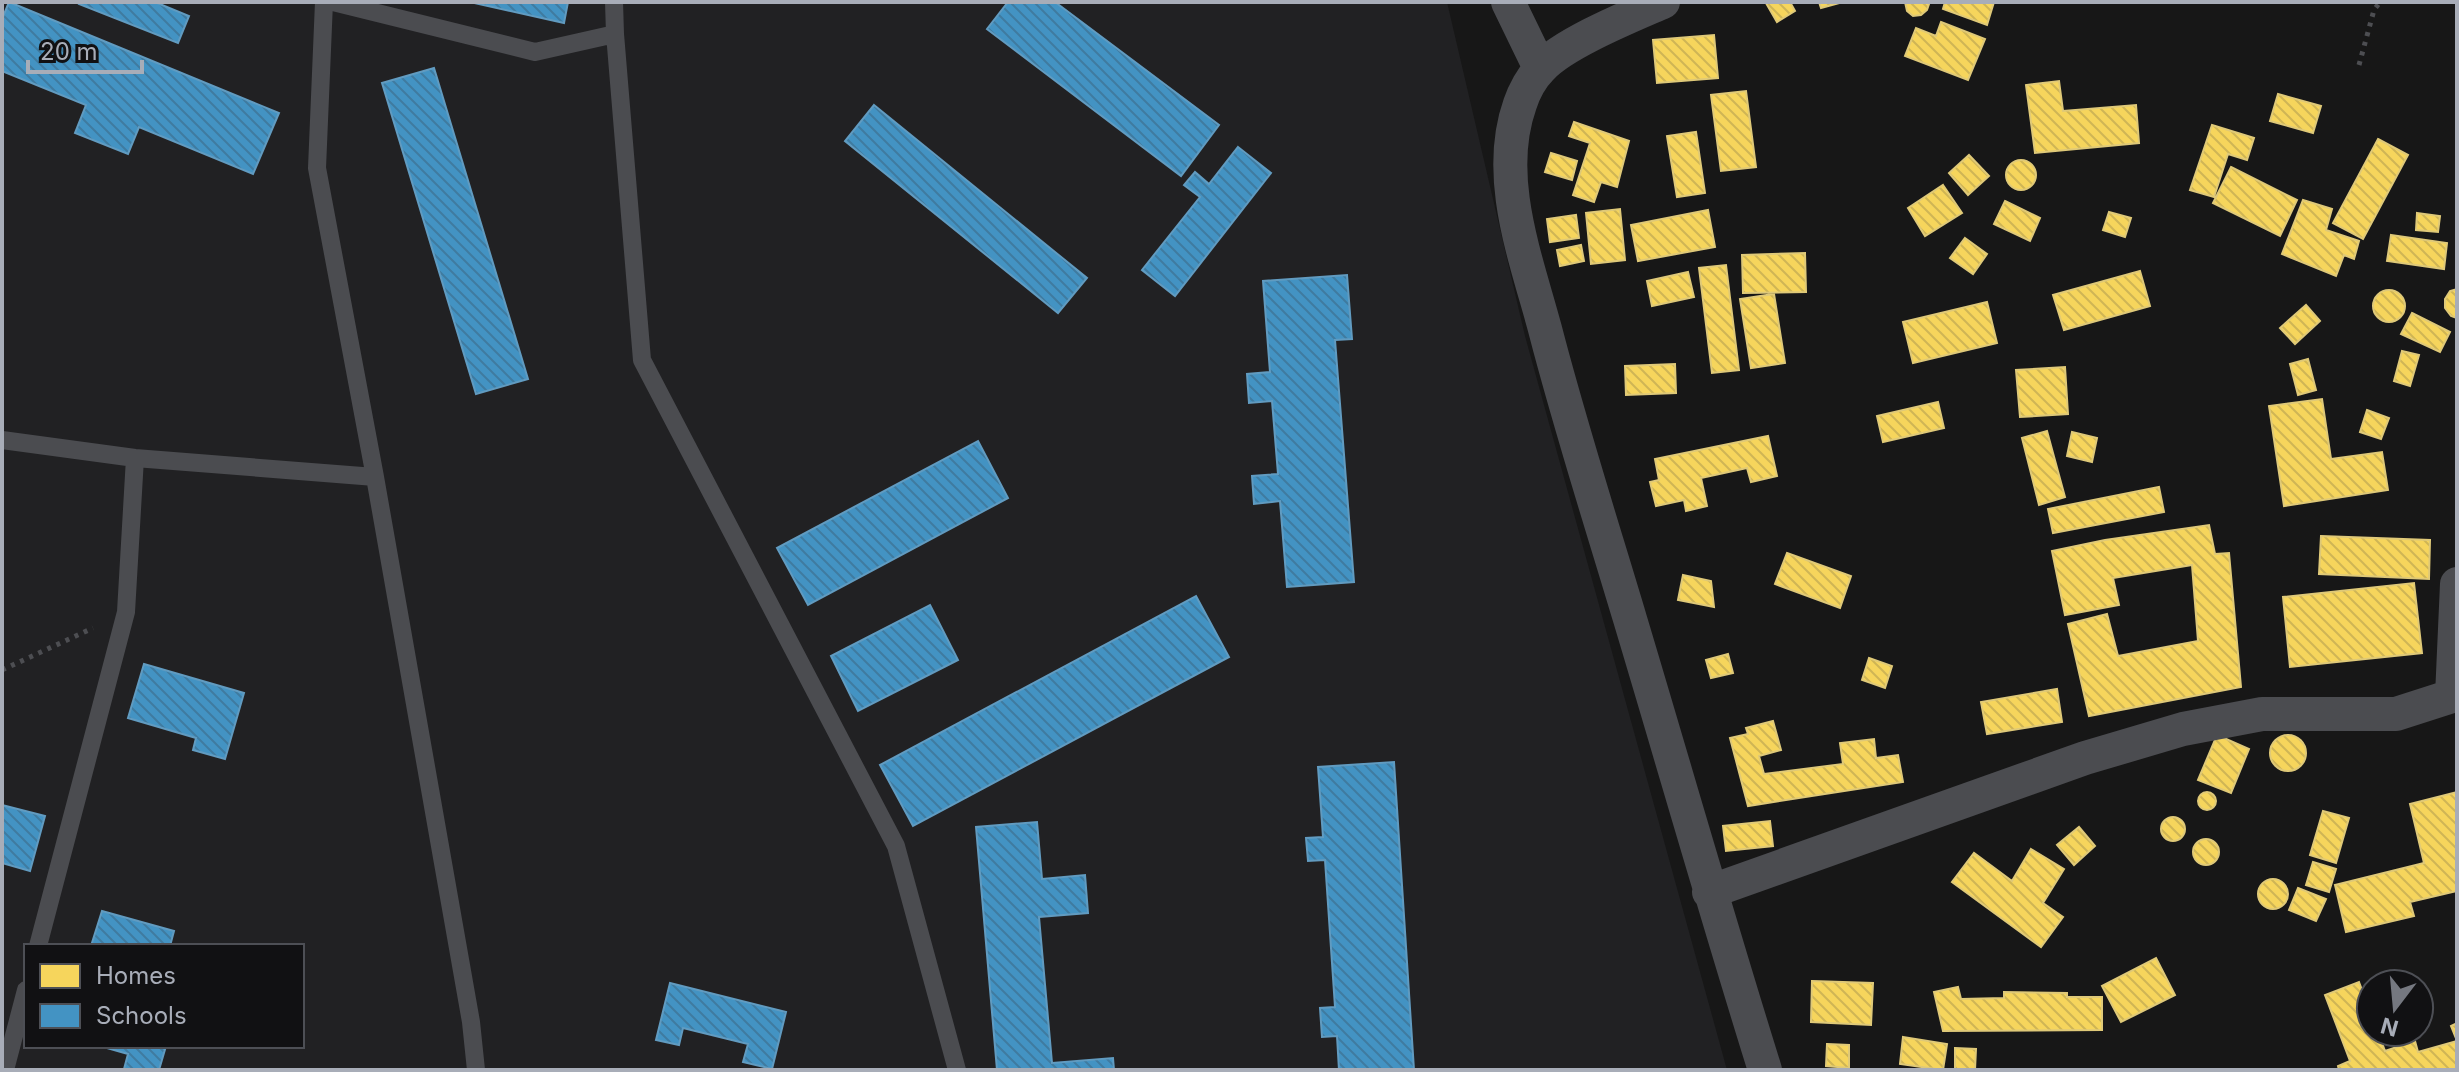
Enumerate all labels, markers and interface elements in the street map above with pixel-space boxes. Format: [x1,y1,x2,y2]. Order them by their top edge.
scale bar [28,24,142,74]
text: 20 m [40,37,98,66]
legend [24,944,304,1048]
text: Homes [96,961,176,990]
north arrow [2355,968,2435,1048]
text: Schools [96,1001,187,1030]
text: N [2378,1012,2401,1042]

